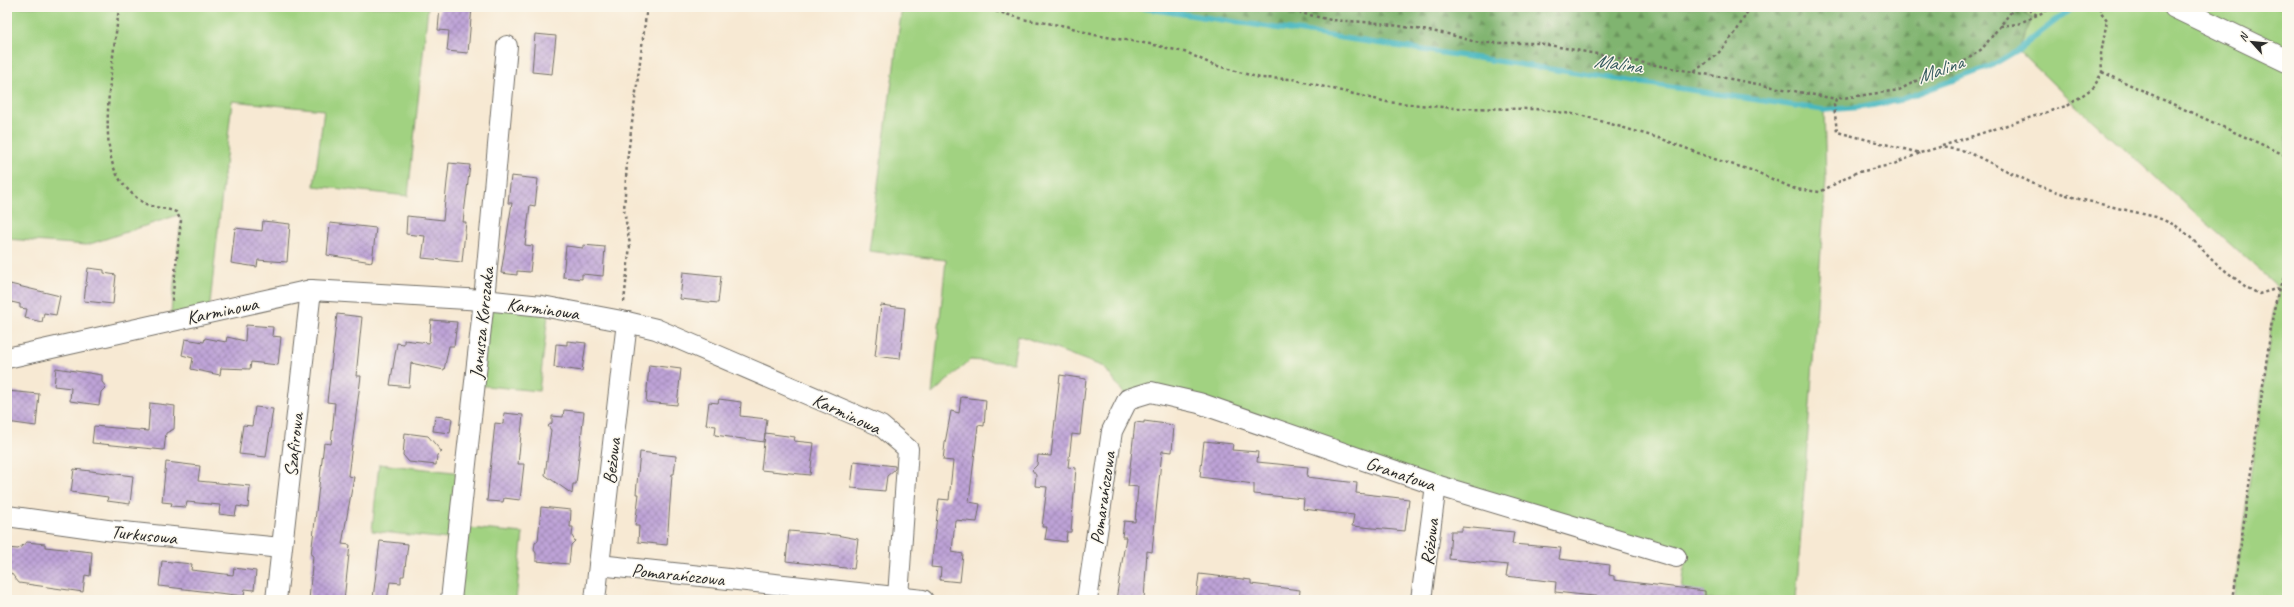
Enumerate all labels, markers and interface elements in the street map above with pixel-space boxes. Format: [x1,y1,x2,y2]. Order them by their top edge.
north arrow [2232,22,2272,62]
text: N [2235,29,2252,44]
water label: Malina [1593,48,1646,80]
water label: Malina [1914,49,1969,89]
street label: Janusza Korczaka [464,264,500,381]
street label: Karminowa [184,291,262,330]
street label: Karminowa [505,292,582,326]
street label: Karminowa [809,388,886,441]
street label: Szafirowa [279,410,309,478]
street label: Beżowa [597,435,627,485]
street label: Pomarańczowa [1085,449,1122,546]
street label: Granatowa [1363,451,1440,497]
street label: Różowa [1415,516,1445,567]
street label: Turkusowa [110,520,180,551]
street label: Pomarańczowa [630,558,727,592]

